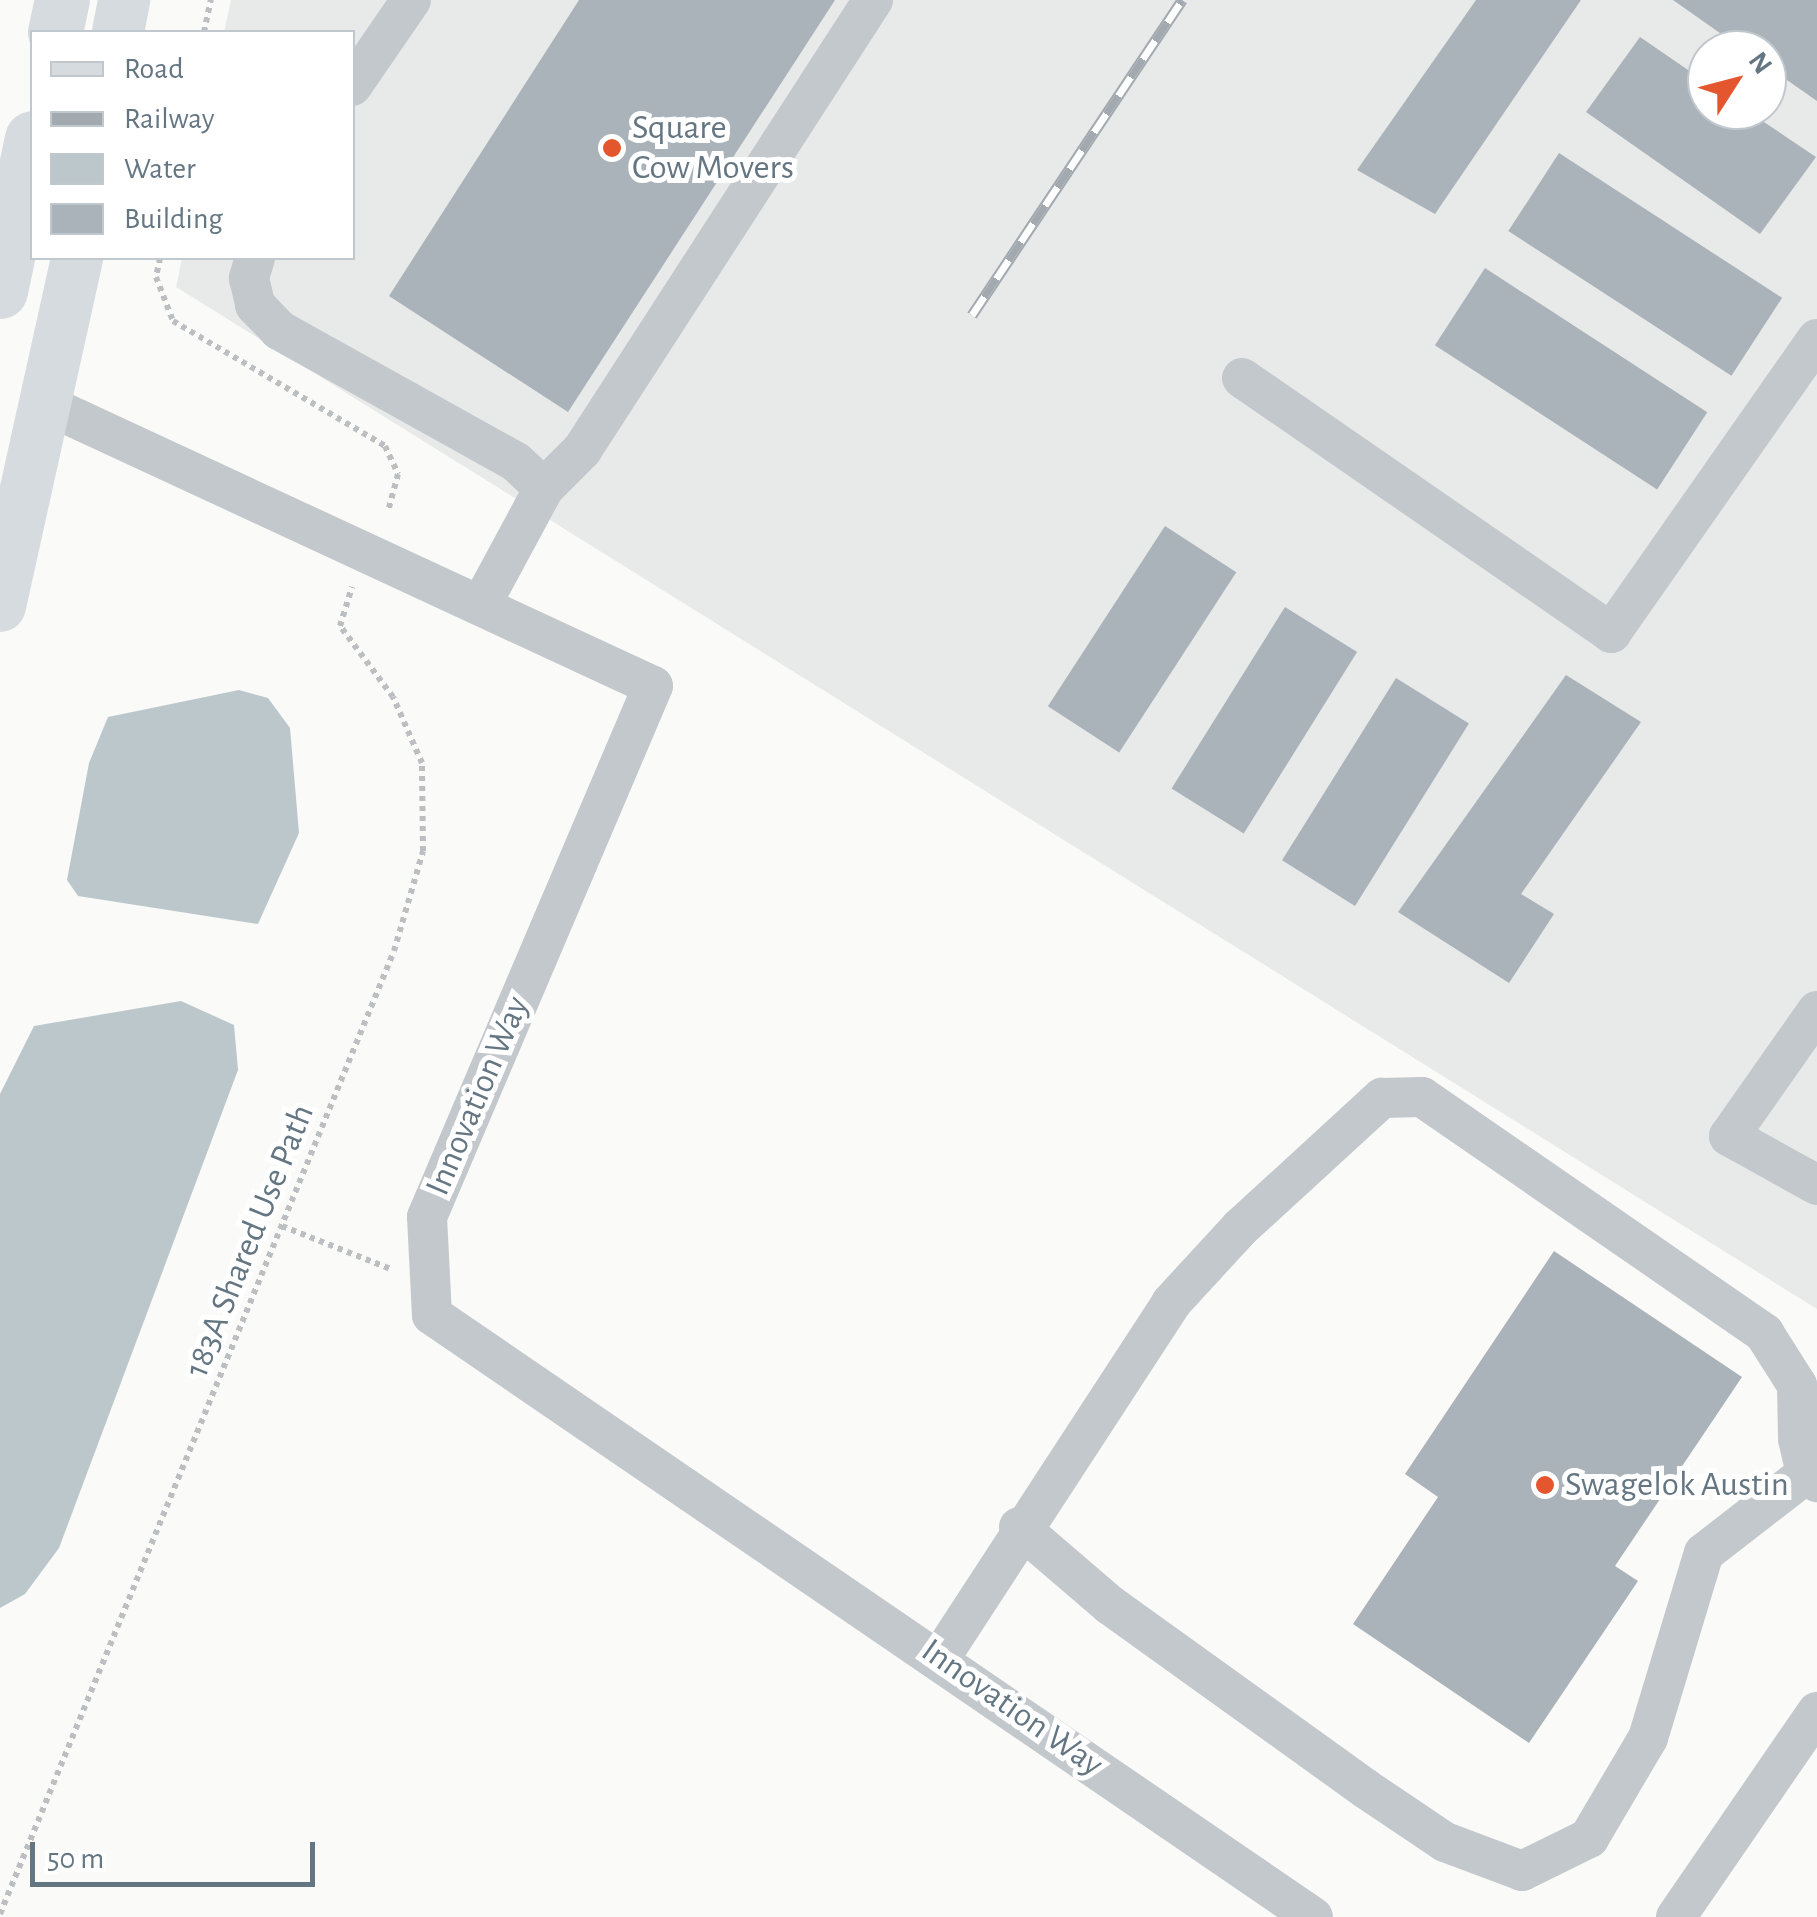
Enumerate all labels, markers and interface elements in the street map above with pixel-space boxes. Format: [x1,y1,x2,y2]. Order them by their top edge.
legend [30,30,355,260]
north arrow [1687,30,1787,130]
text: N [1743,47,1777,80]
text: Road [124,54,184,84]
text: Railway [124,104,215,134]
place label: Square Cow Movers [632,107,794,189]
marker: Square Cow Movers [601,137,623,159]
text: Water [124,154,196,184]
text: Building [124,204,223,234]
street label: Innovation Way [417,990,539,1202]
street label: 183A Shared Use Path [176,1099,324,1383]
place label: Swagelok Austin [1565,1464,1789,1506]
marker: Swagelok Austin [1534,1474,1556,1496]
street label: Innovation Way [913,1630,1111,1786]
scale bar [35,1822,320,1884]
text: 50 m [47,1844,104,1874]

